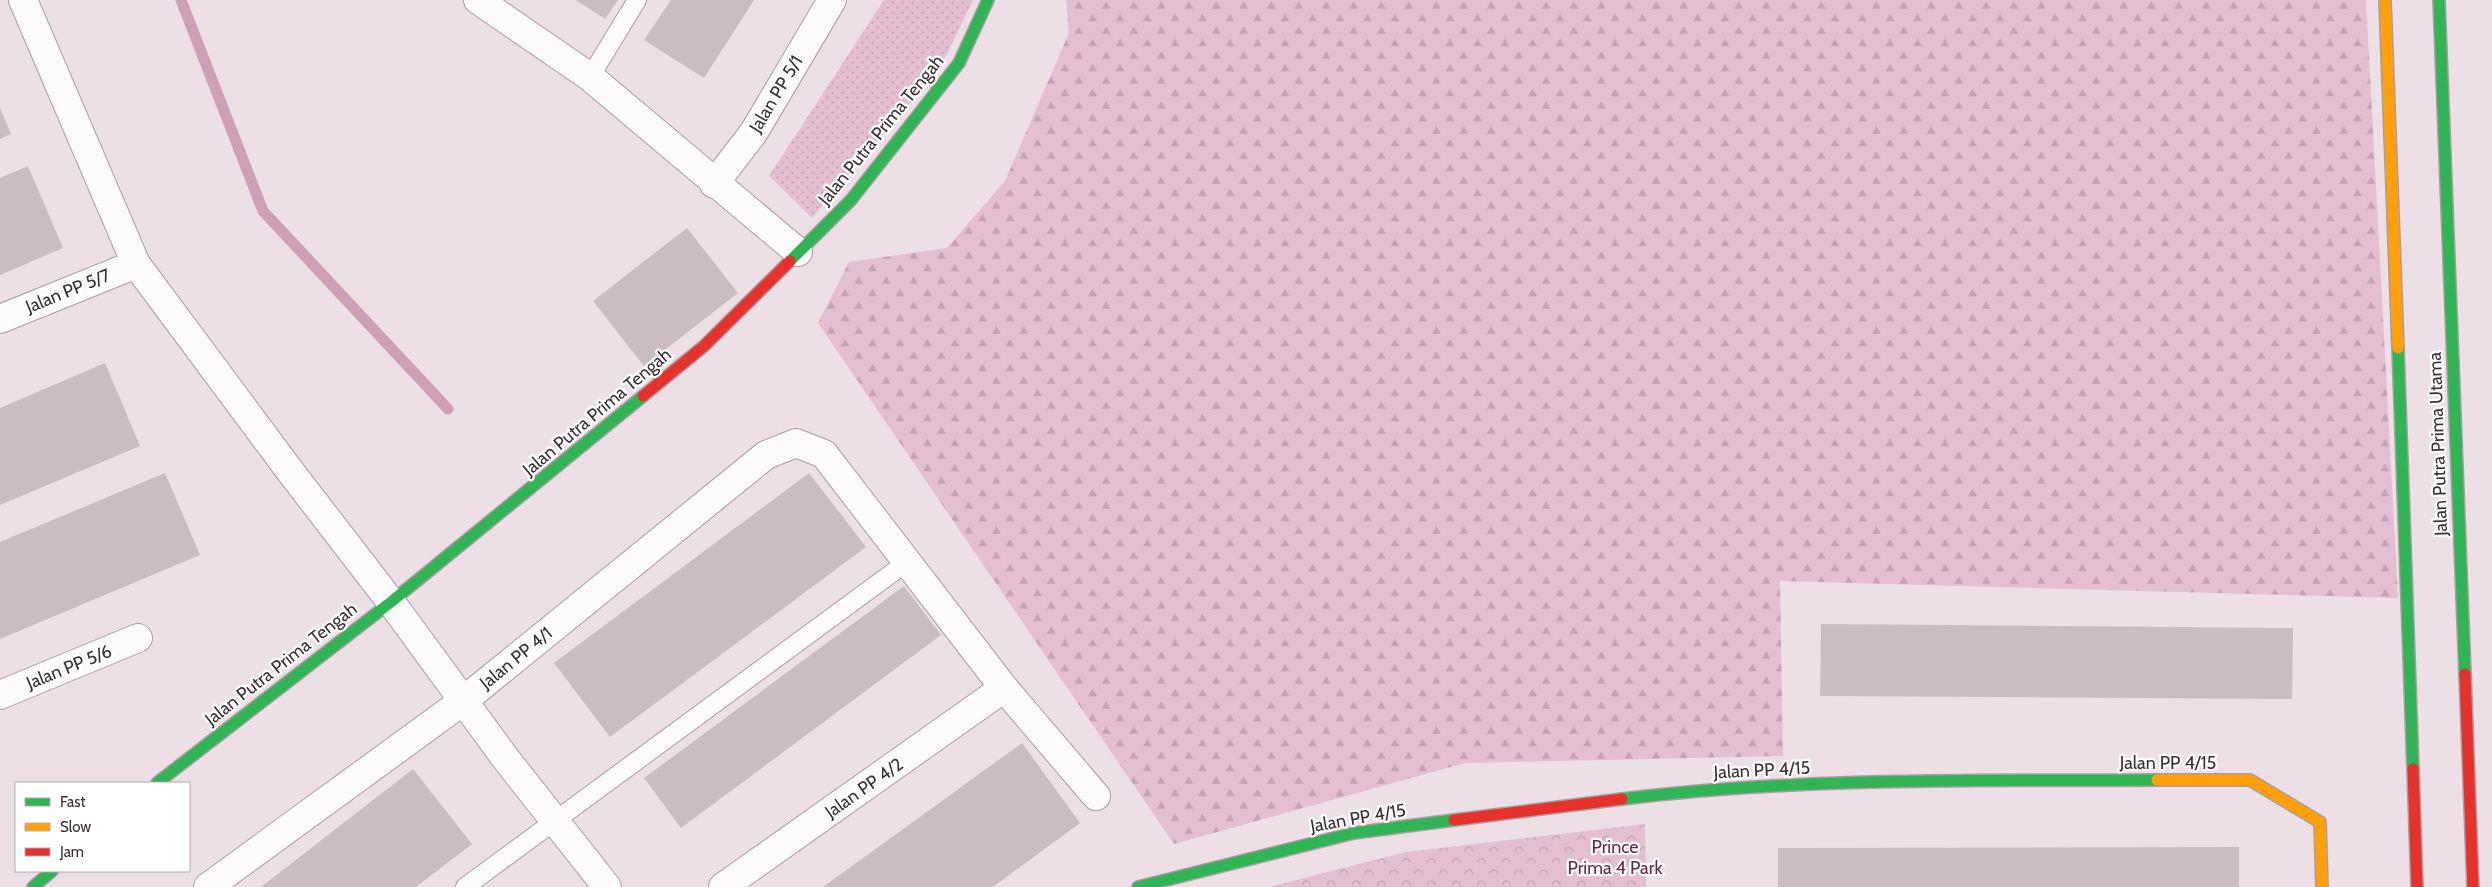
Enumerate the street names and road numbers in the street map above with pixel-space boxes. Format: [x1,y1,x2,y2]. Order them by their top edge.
street label: Jalan Putra Prima Tengah [813,50,948,210]
street label: Jalan PP 5/1 [744,51,808,137]
street label: Jalan PP 5/7 [22,264,114,318]
street label: Jalan Putra Prima Tengah [518,343,676,481]
street label: Jalan Putra Prima Utama [2424,351,2452,537]
street label: Jalan Putra Prima Tengah [200,598,361,731]
street label: Jalan PP 4/1 [475,622,557,694]
street label: Jalan PP 5/6 [22,640,115,694]
street label: Jalan PP 4/15 [2119,752,2216,774]
street label: Jalan PP 4/2 [820,753,907,823]
street label: Jalan PP 4/15 [1712,756,1811,784]
street label: Jalan PP 4/15 [1308,799,1407,837]

